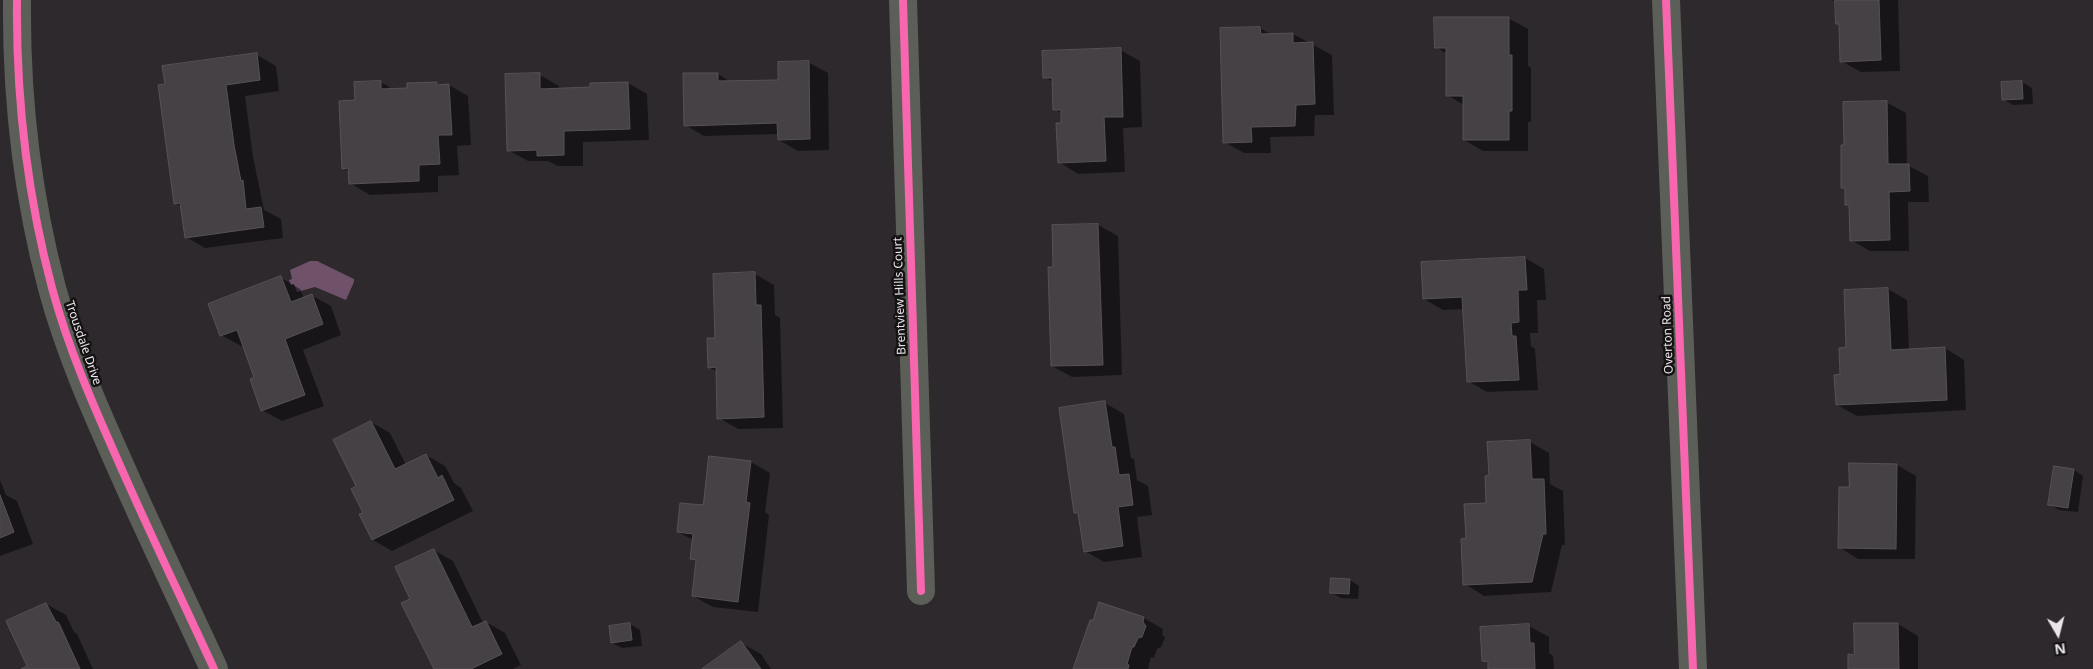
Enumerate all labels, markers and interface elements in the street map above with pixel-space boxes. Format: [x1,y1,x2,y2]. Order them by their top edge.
street label: Brentview Hills Court [891,237,909,355]
street label: Overton Road [1659,296,1677,374]
street label: Trousdale Drive [62,299,104,387]
north arrow [2033,609,2083,659]
text: N [2053,639,2067,660]

